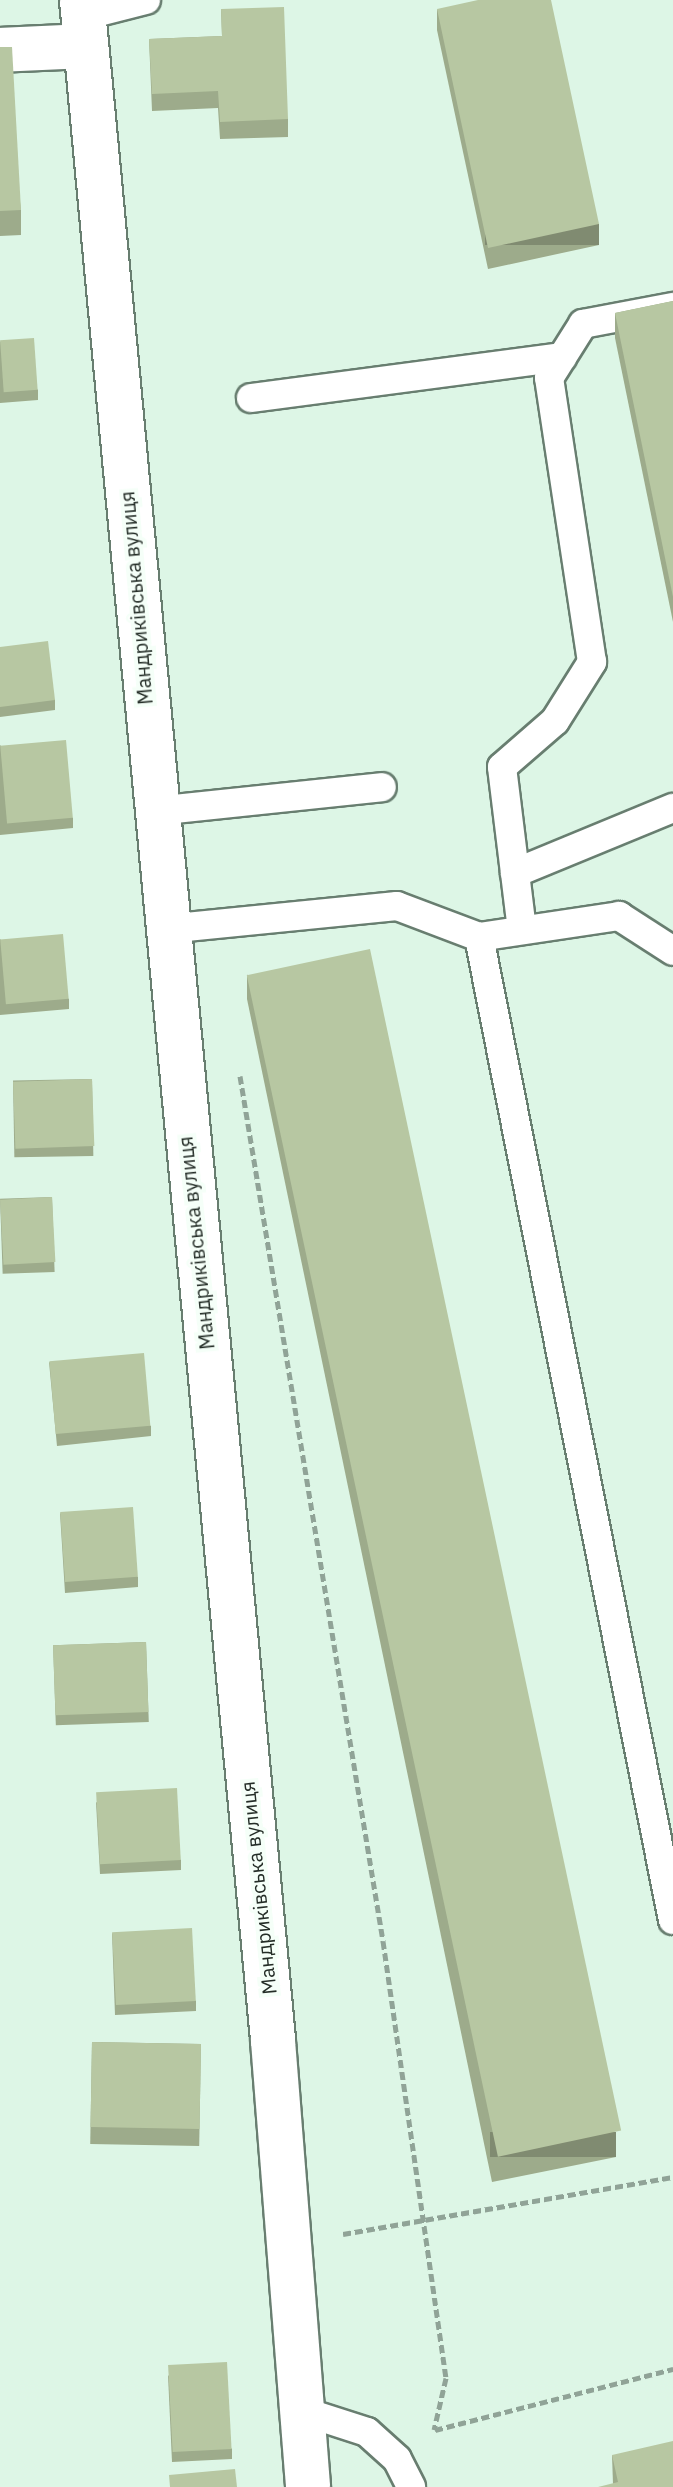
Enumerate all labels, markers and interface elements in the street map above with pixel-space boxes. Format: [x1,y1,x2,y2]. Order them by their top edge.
street label: Мандриківська вулиця [115,490,157,706]
street label: Мандриківська вулиця [173,1135,219,1351]
street label: Мандриківська вулиця [235,1780,281,1996]

